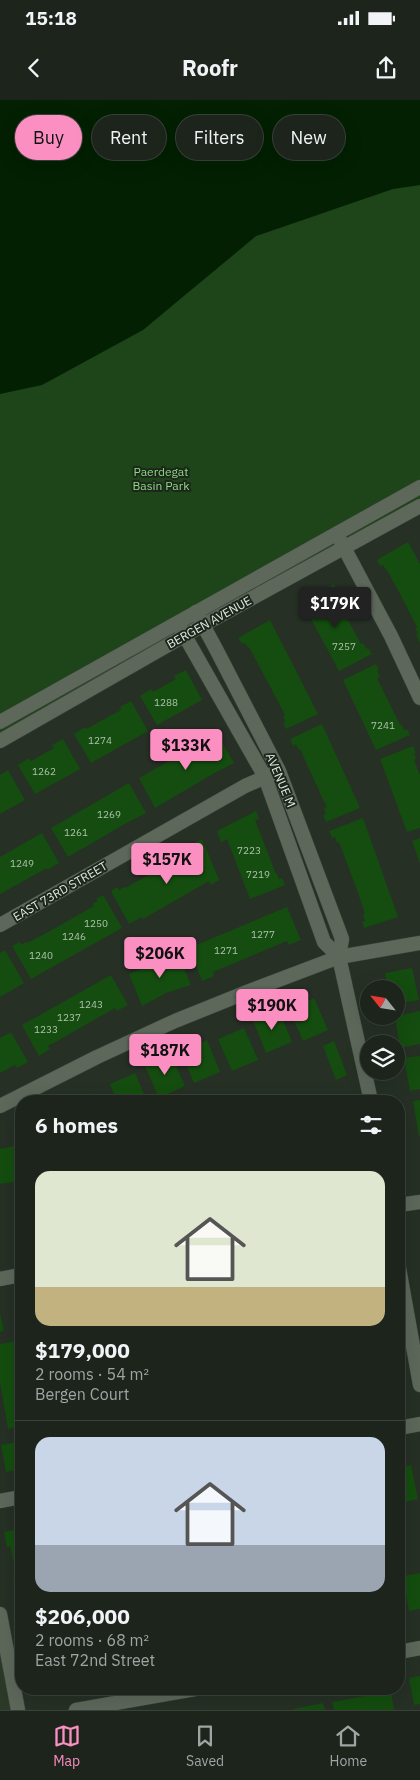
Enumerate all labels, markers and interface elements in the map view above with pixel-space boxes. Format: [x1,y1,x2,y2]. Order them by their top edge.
text: 15:18 [25,6,77,30]
text: Roofr [182,53,238,82]
icon: back [20,54,48,82]
icon: share [372,54,400,82]
chip: Buy [15,115,82,160]
chip: Rent [92,115,166,160]
chip: Filters [176,115,263,160]
chip: New [273,115,345,160]
park label: Paerdegat Basin Park [132,464,190,493]
pin: $179K [300,586,370,629]
street label: BERGEN AVENUE [164,593,254,651]
text: $179K [310,593,360,613]
house number: 7257 [332,640,356,653]
house number: 1288 [154,696,178,709]
house number: 7241 [371,719,395,732]
pin: $133K [151,728,221,771]
house number: 1274 [88,734,112,747]
text: $133K [161,735,211,755]
street label: AVENUE M [263,751,299,809]
house number: 1262 [32,765,56,778]
house number: 1269 [97,808,121,821]
house number: 1261 [64,826,88,839]
pin: $157K [132,842,202,885]
house number: 7223 [237,844,261,857]
text: $157K [142,849,192,869]
house number: 1249 [10,857,34,870]
street label: EAST 73RD STREET [10,858,110,924]
house number: 7219 [246,868,270,881]
house number: 1250 [84,917,108,930]
house number: 1277 [251,928,275,941]
house number: 1246 [62,930,86,943]
pin: $206K [125,936,195,979]
text: $206K [135,943,185,963]
house number: 1271 [214,944,238,957]
house number: 1240 [29,949,53,962]
north arrow [360,980,405,1025]
map controls [360,980,405,1080]
pin: $190K [237,988,307,1031]
text: $190K [247,995,297,1015]
house number: 1243 [79,998,103,1011]
house number: 1237 [57,1011,81,1024]
house number: 1233 [34,1023,58,1036]
pin: $187K [130,1034,200,1076]
button: layers [360,1035,405,1080]
text: $187K [140,1040,190,1060]
text: 6 homes [35,1111,118,1139]
icon: filters [357,1111,385,1139]
icon: home [165,1204,255,1294]
text: $179,000 [35,1336,130,1364]
text: 2 rooms · 54 m² [35,1364,149,1384]
text: Bergen Court [35,1384,129,1404]
icon: home [165,1469,255,1559]
text: $206,000 [35,1602,130,1630]
text: 2 rooms · 68 m² [35,1630,149,1650]
text: East 72nd Street [35,1650,155,1670]
tab: Map [53,1722,81,1770]
tab: Saved [186,1722,224,1770]
tab: Home [330,1722,367,1770]

